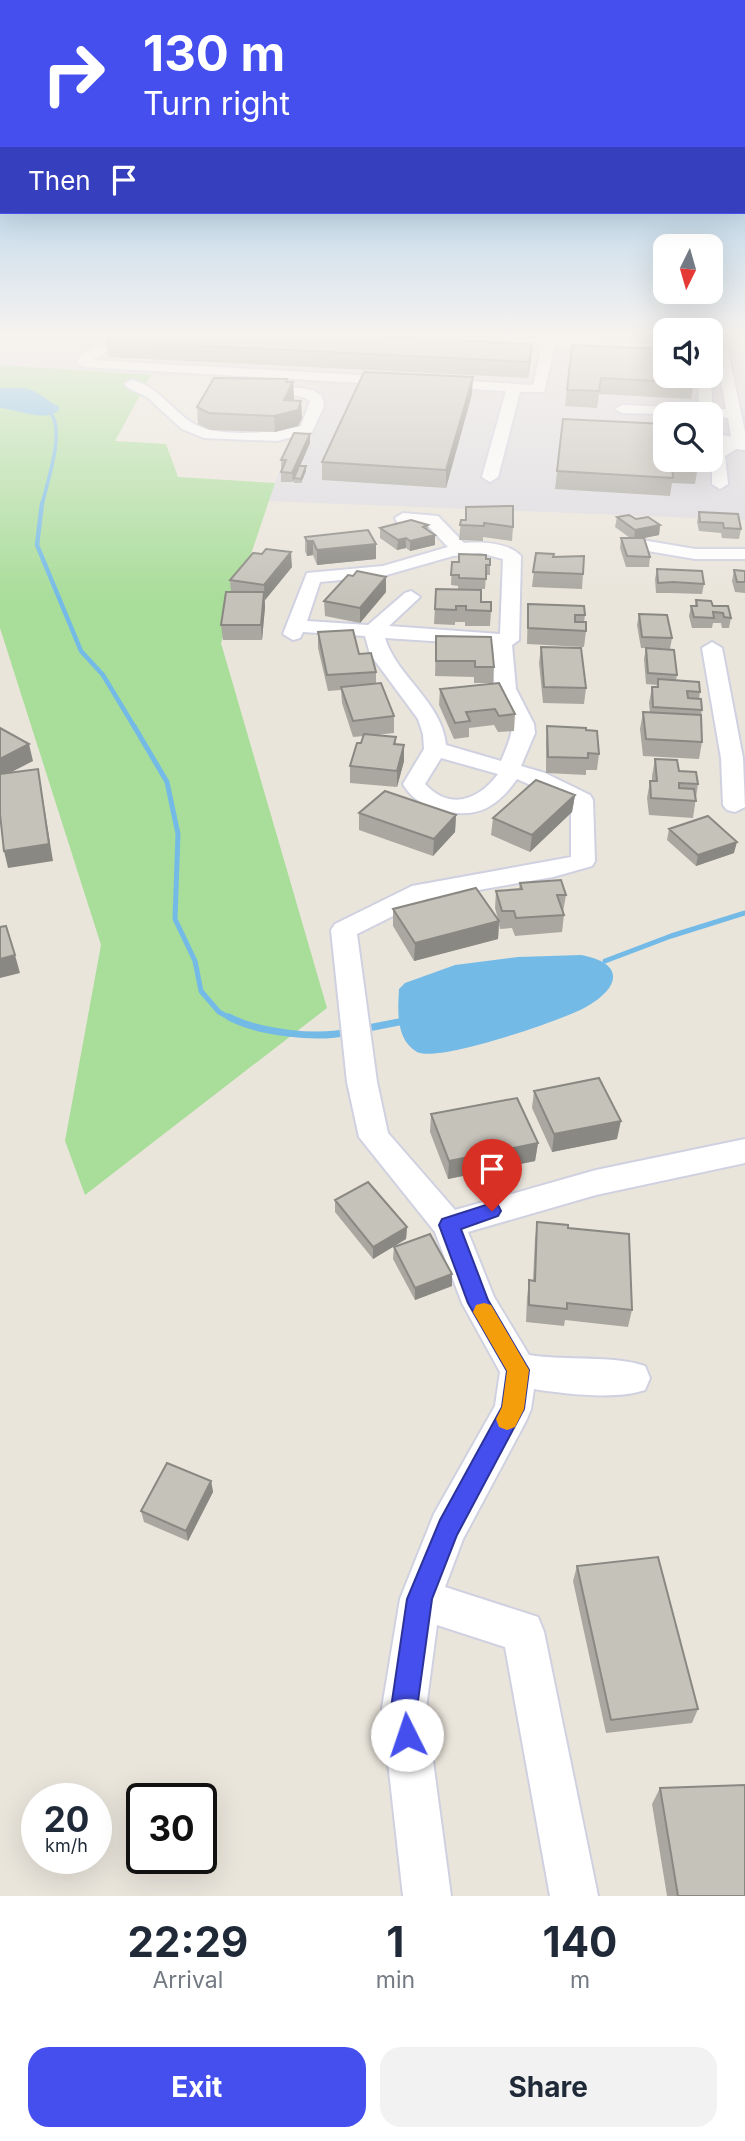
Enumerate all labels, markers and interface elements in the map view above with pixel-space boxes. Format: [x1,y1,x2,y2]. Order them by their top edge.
text: 130 m [143,24,285,83]
icon: right [28,28,119,119]
text: Turn right [143,84,290,123]
icon: arrive [105,161,143,199]
text: Then [28,165,91,196]
north arrow [653,234,723,304]
map controls [653,234,723,472]
button: sound [653,318,723,388]
button: search [653,402,723,472]
pin [462,1139,522,1211]
icon: arrive [473,1150,511,1188]
position arrow [370,1698,444,1772]
speed limit sign: 30 [126,1783,217,1874]
text: 20 [44,1798,89,1840]
text: km/h [45,1835,88,1856]
text: 22:29 [128,1916,248,1967]
text: 1 [386,1916,404,1967]
text: 140 [543,1916,617,1967]
text: Arrival [152,1966,223,1994]
text: min [376,1966,415,1994]
text: m [570,1966,590,1994]
button: Exit [28,2047,366,2127]
button: Share [380,2047,717,2127]

